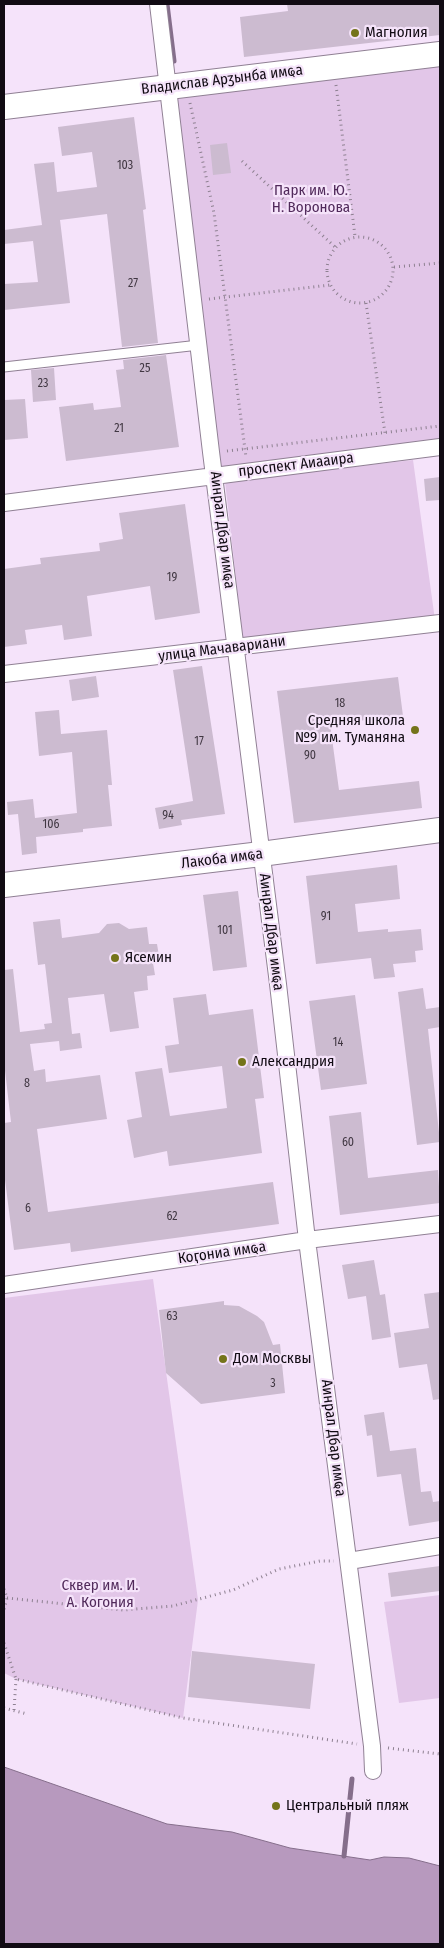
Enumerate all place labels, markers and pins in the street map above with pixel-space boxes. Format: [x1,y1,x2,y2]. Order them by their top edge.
place label: Магнолия [365,24,428,42]
marker: Магнолия [349,27,361,39]
place label: Средняя школа №9 им. Туманяна [295,712,405,747]
marker: Средняя школа №9 им. Туманяна [409,724,421,736]
place label: Ясемин [125,949,172,967]
marker: Ясемин [109,952,121,964]
place label: Александрия [252,1053,335,1071]
marker: Александрия [236,1056,248,1068]
place label: Дом Москвы [233,1350,311,1368]
marker: Дом Москвы [217,1353,229,1365]
place label: Центральный пляж [286,1797,409,1815]
marker: Центральный пляж [270,1800,282,1812]

